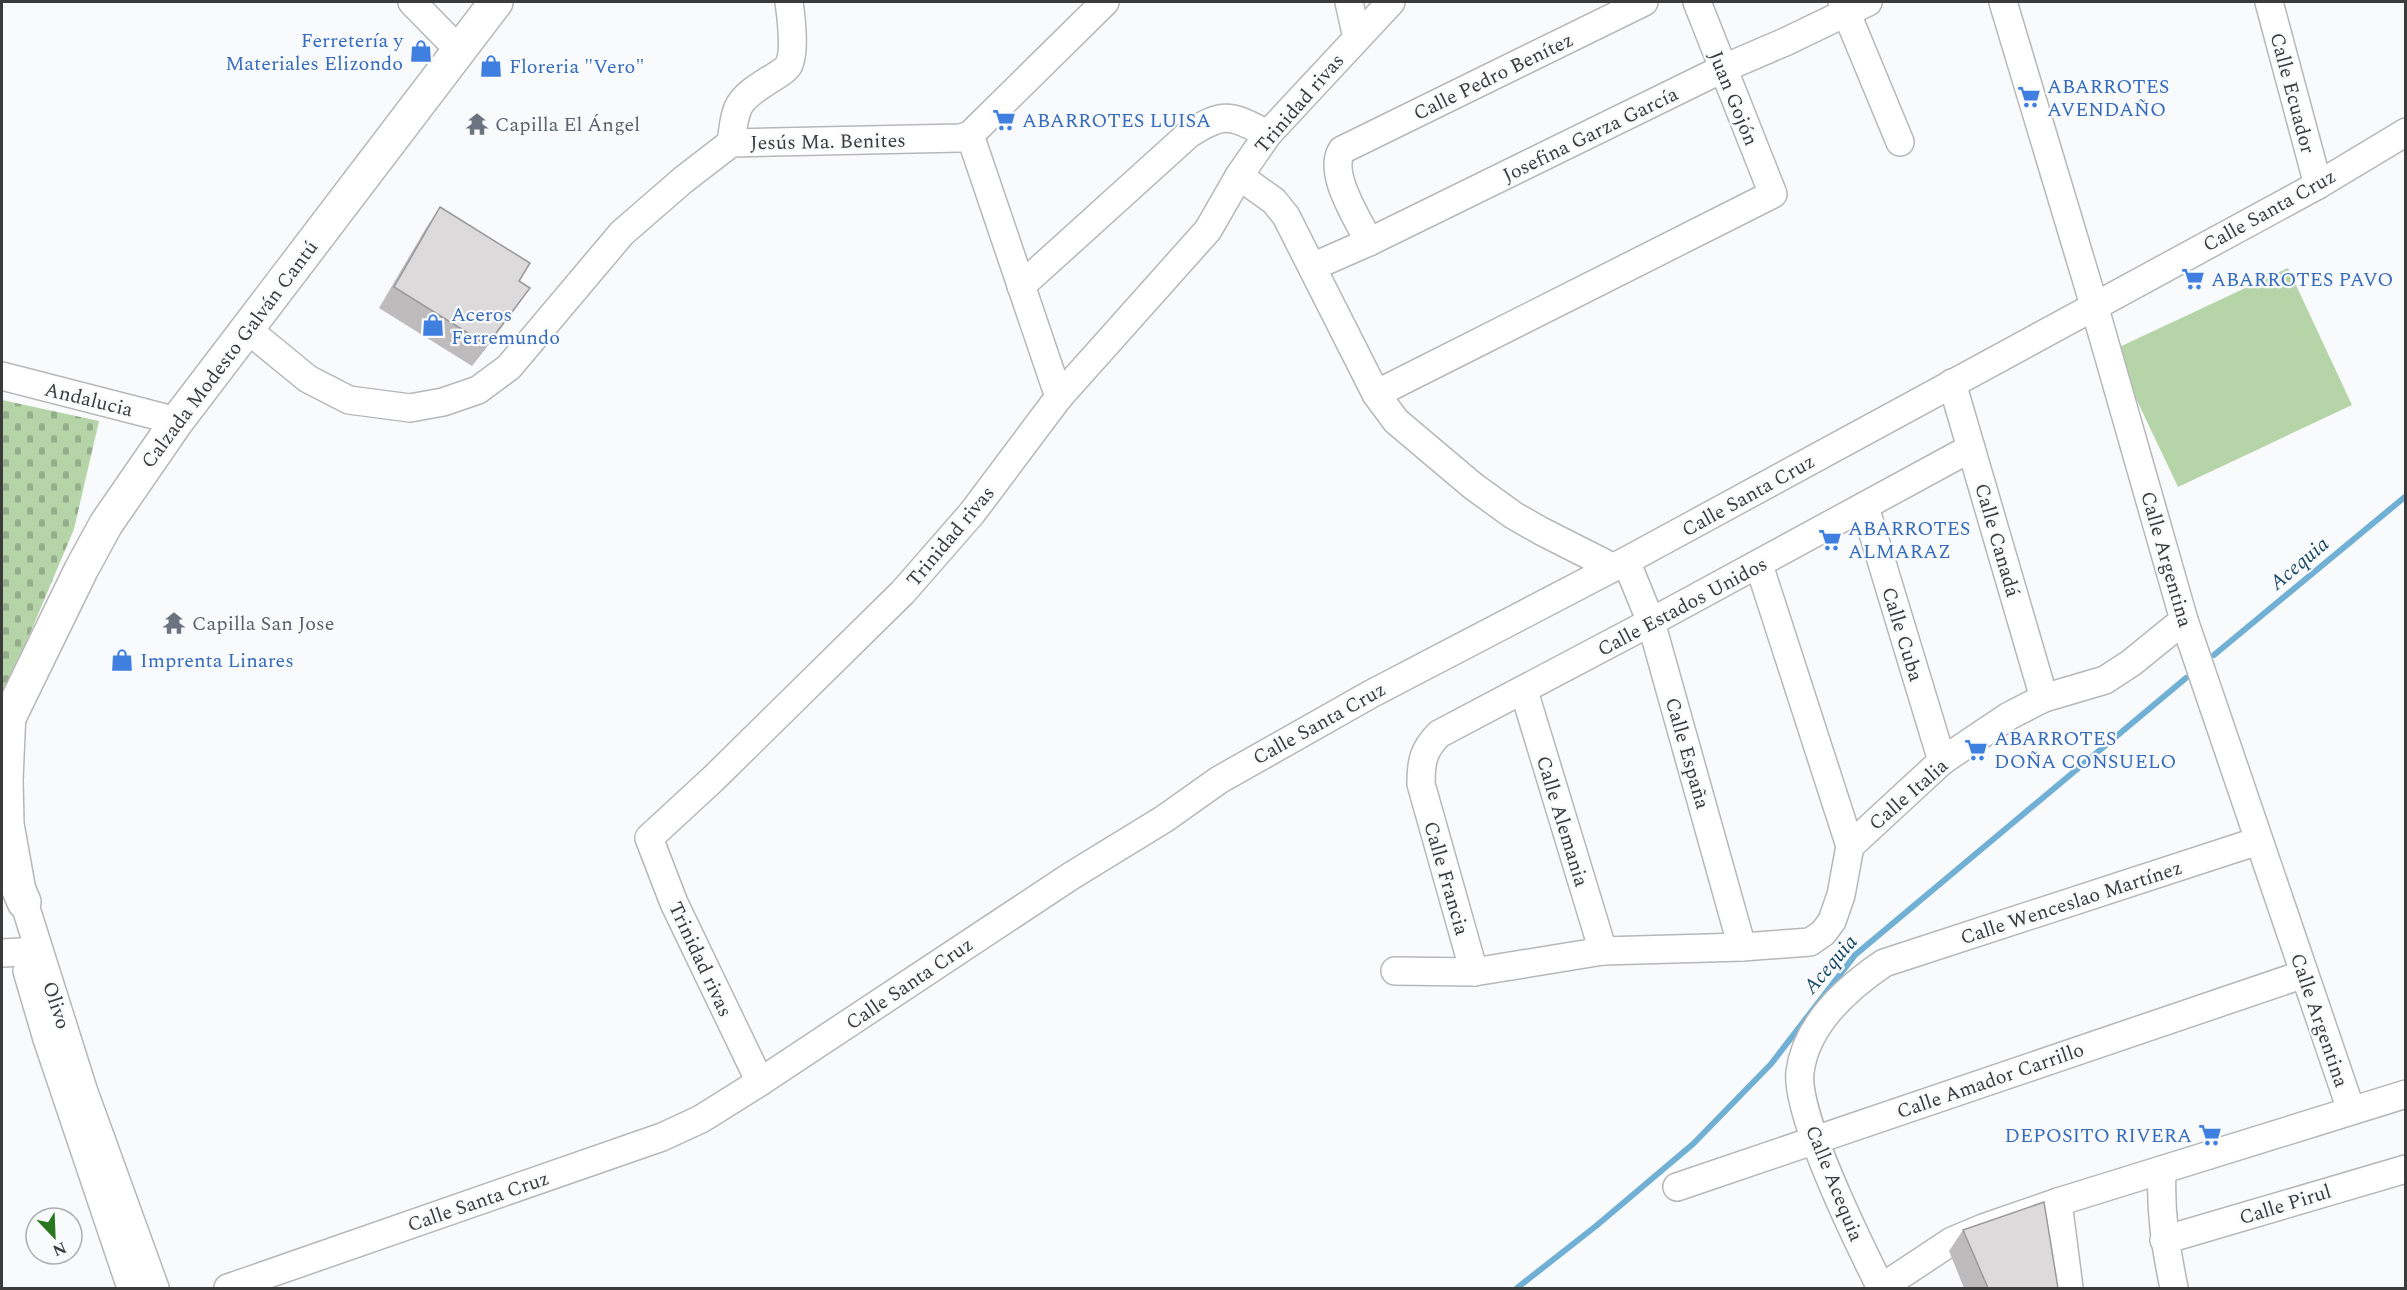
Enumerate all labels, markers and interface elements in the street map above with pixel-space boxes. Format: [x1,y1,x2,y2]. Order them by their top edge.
street label: Calle Pedro Benítez [1408,25,1579,129]
place label: Ferretería y Materiales Elizondo [225,26,404,79]
street label: Calle Ecuador [2261,29,2323,157]
shop icon: Ferretería y Materiales Elizondo [408,38,434,64]
street label: Juan Gojón [1700,46,1766,150]
street label: Trinidad rivas [1248,47,1352,160]
place label: Floreria "Vero" [509,52,644,82]
shop icon: Floreria "Vero" [478,53,504,79]
place label: ABARROTES AVENDAÑO [2047,72,2169,125]
street label: Josefina Garza García [1498,79,1684,190]
supermarket icon: ABARROTES AVENDAÑO [2016,84,2042,110]
place label: ABARROTES LUISA [1022,106,1211,136]
supermarket icon: ABARROTES LUISA [991,107,1017,133]
place label: Capilla El Ángel [495,110,640,140]
temple icon: Capilla El Ángel [464,111,490,137]
street label: Jesús Ma. Benites [750,126,906,158]
street label: Calle Santa Cruz [2197,162,2342,260]
street label: Calzada Modesto Galván Cantú [134,234,326,475]
place label: ABARROTES PAVO [2211,265,2393,295]
supermarket icon: ABARROTES PAVO [2180,266,2206,292]
place label: Aceros Ferremundo [451,300,560,353]
shop icon: Aceros Ferremundo [420,312,446,338]
street label: Andalucia [41,375,136,425]
street label: Calle Santa Cruz [1676,447,1821,545]
street label: Trinidad rivas [899,479,1002,594]
street label: Calle Canadá [1966,480,2028,601]
street label: Calle Argentina [2132,488,2200,631]
place label: ABARROTES ALMARAZ [1848,514,1970,567]
supermarket icon: ABARROTES ALMARAZ [1817,527,1843,553]
water label: Acequia [2262,529,2337,599]
street label: Calle Estados Unidos [1592,549,1773,664]
street label: Calle Cuba [1873,583,1931,685]
place label: Capilla San Jose [192,609,334,639]
temple icon: Capilla San Jose [161,610,187,636]
place label: Imprenta Linares [140,646,294,676]
shop icon: Imprenta Linares [109,647,135,673]
street label: Calle Santa Cruz [1247,675,1392,773]
street label: Calle España [1657,694,1717,813]
place label: ABARROTES DOÑA CONSUELO [1994,724,2176,777]
supermarket icon: ABARROTES DOÑA CONSUELO [1963,737,1989,763]
street label: Calle Italia [1862,751,1955,838]
street label: Calle Alemania [1528,752,1596,891]
street label: Calle Francia [1415,818,1477,939]
street label: Calle Wenceslao Martínez [1956,853,2186,953]
street label: Trinidad rivas [660,897,740,1022]
water label: Acequia [1795,928,1866,1002]
street label: Calle Santa Cruz [840,930,979,1038]
street label: Calle Argentina [2282,949,2356,1092]
street label: Olivo [34,978,78,1033]
street label: Calle Amador Carrillo [1893,1035,2088,1127]
street label: Calle Acequia [1797,1121,1871,1246]
place label: DEPOSITO RIVERA [2004,1121,2192,1151]
supermarket icon: DEPOSITO RIVERA [2197,1122,2223,1148]
street label: Calle Santa Cruz [403,1164,553,1240]
street label: Calle Pirul [2236,1177,2335,1233]
north arrow [24,1206,84,1266]
text: N [49,1235,70,1262]

